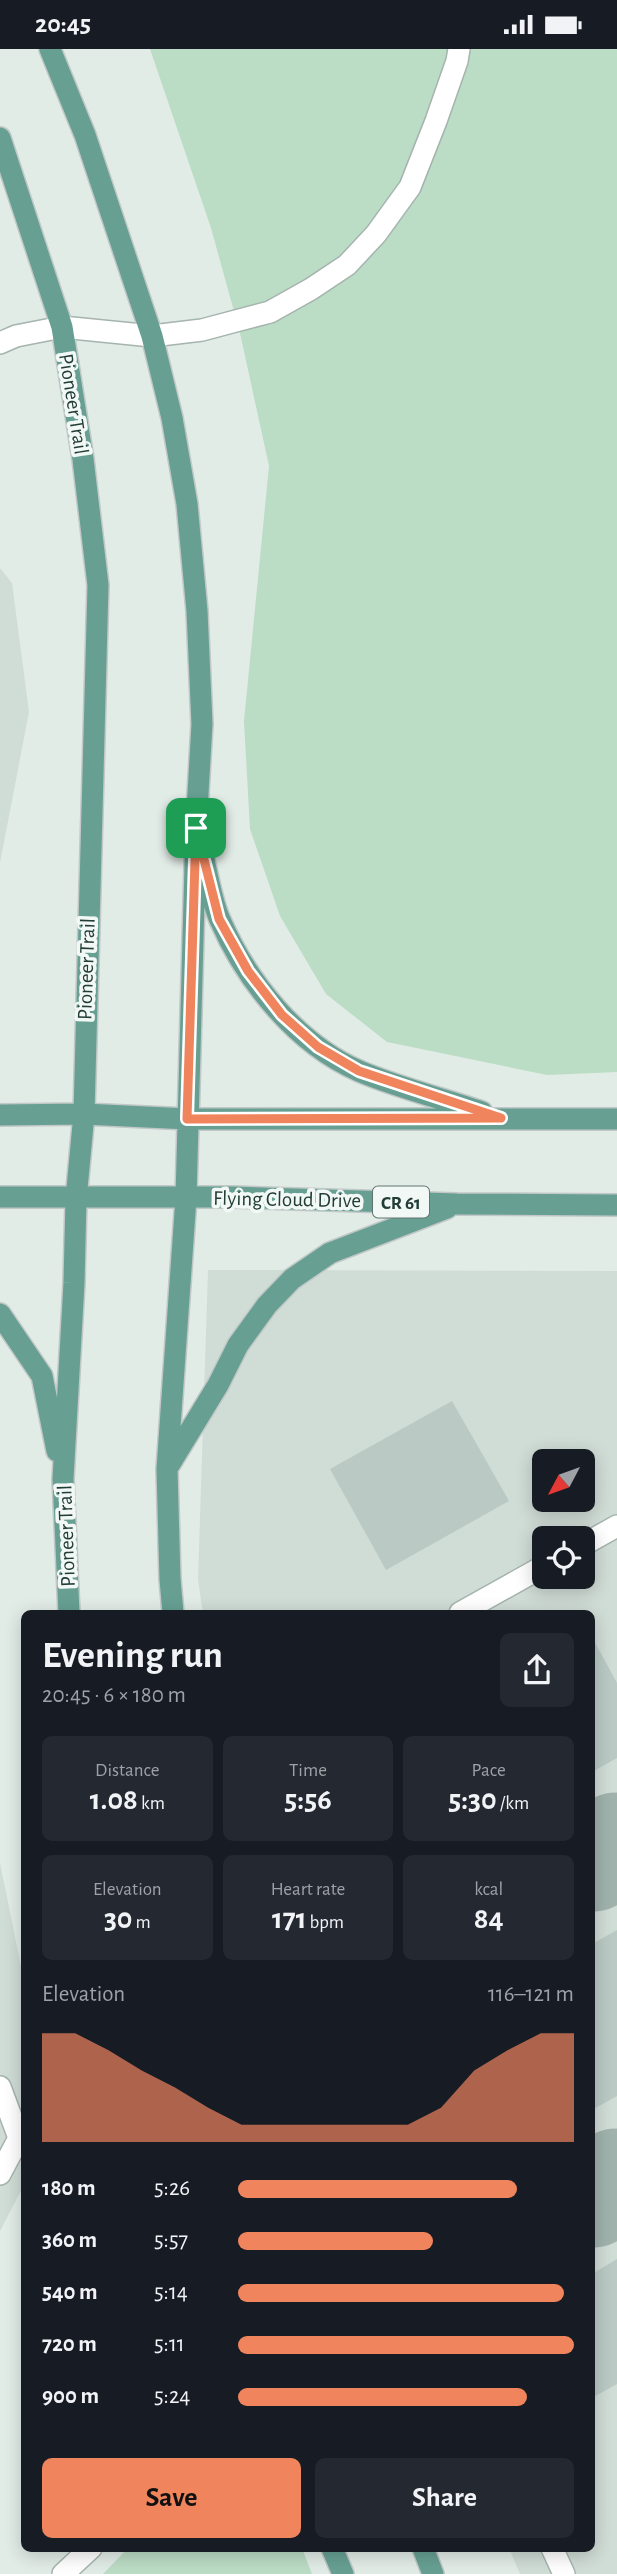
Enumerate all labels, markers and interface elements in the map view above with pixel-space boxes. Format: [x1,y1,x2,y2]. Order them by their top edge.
text: 20:45 [35,11,91,37]
street label: Pioneer Trail [55,352,92,456]
pin [166,798,226,858]
icon: arrive [177,809,215,847]
street label: Pioneer Trail [74,918,99,1020]
road number: CR 61 [373,1187,429,1217]
street label: Flying Cloud Drive [213,1188,361,1211]
north arrow [532,1449,595,1512]
map controls [532,1449,595,1589]
street label: Pioneer Trail [54,1485,79,1587]
button: locate [532,1526,595,1589]
button: share [500,1633,574,1707]
text: Evening run [42,1637,223,1675]
text: 20:45 · 6 × 180 m [42,1684,186,1707]
text: Distance [95,1761,160,1780]
text: Time [289,1761,327,1780]
text: Pace [472,1761,506,1780]
text: 1.08 [90,1785,138,1815]
text: 5:56 [284,1785,332,1815]
text: 5:30 [448,1785,497,1815]
text: km [138,1794,165,1813]
text: /km [497,1794,529,1813]
text: Elevation [93,1880,162,1899]
text: Heart rate [271,1880,345,1899]
text: kcal [474,1880,503,1899]
text: 30 [104,1904,132,1934]
text: 171 [272,1904,306,1934]
text: 84 [474,1904,504,1934]
text: m [132,1913,151,1932]
text: bpm [306,1913,344,1932]
text: Elevation [42,1983,125,2006]
text: 116–121 m [488,1983,574,2006]
text: 180 m [42,2177,96,2200]
text: 5:26 [154,2177,190,2200]
text: 360 m [42,2229,97,2252]
text: 5:57 [154,2229,188,2252]
text: 540 m [42,2281,98,2304]
text: 5:14 [154,2281,188,2304]
text: 720 m [42,2333,97,2356]
text: 5:11 [154,2333,185,2356]
text: 900 m [42,2385,99,2408]
text: 5:24 [154,2385,190,2408]
button: Save [42,2458,301,2538]
button: Share [315,2458,574,2538]

